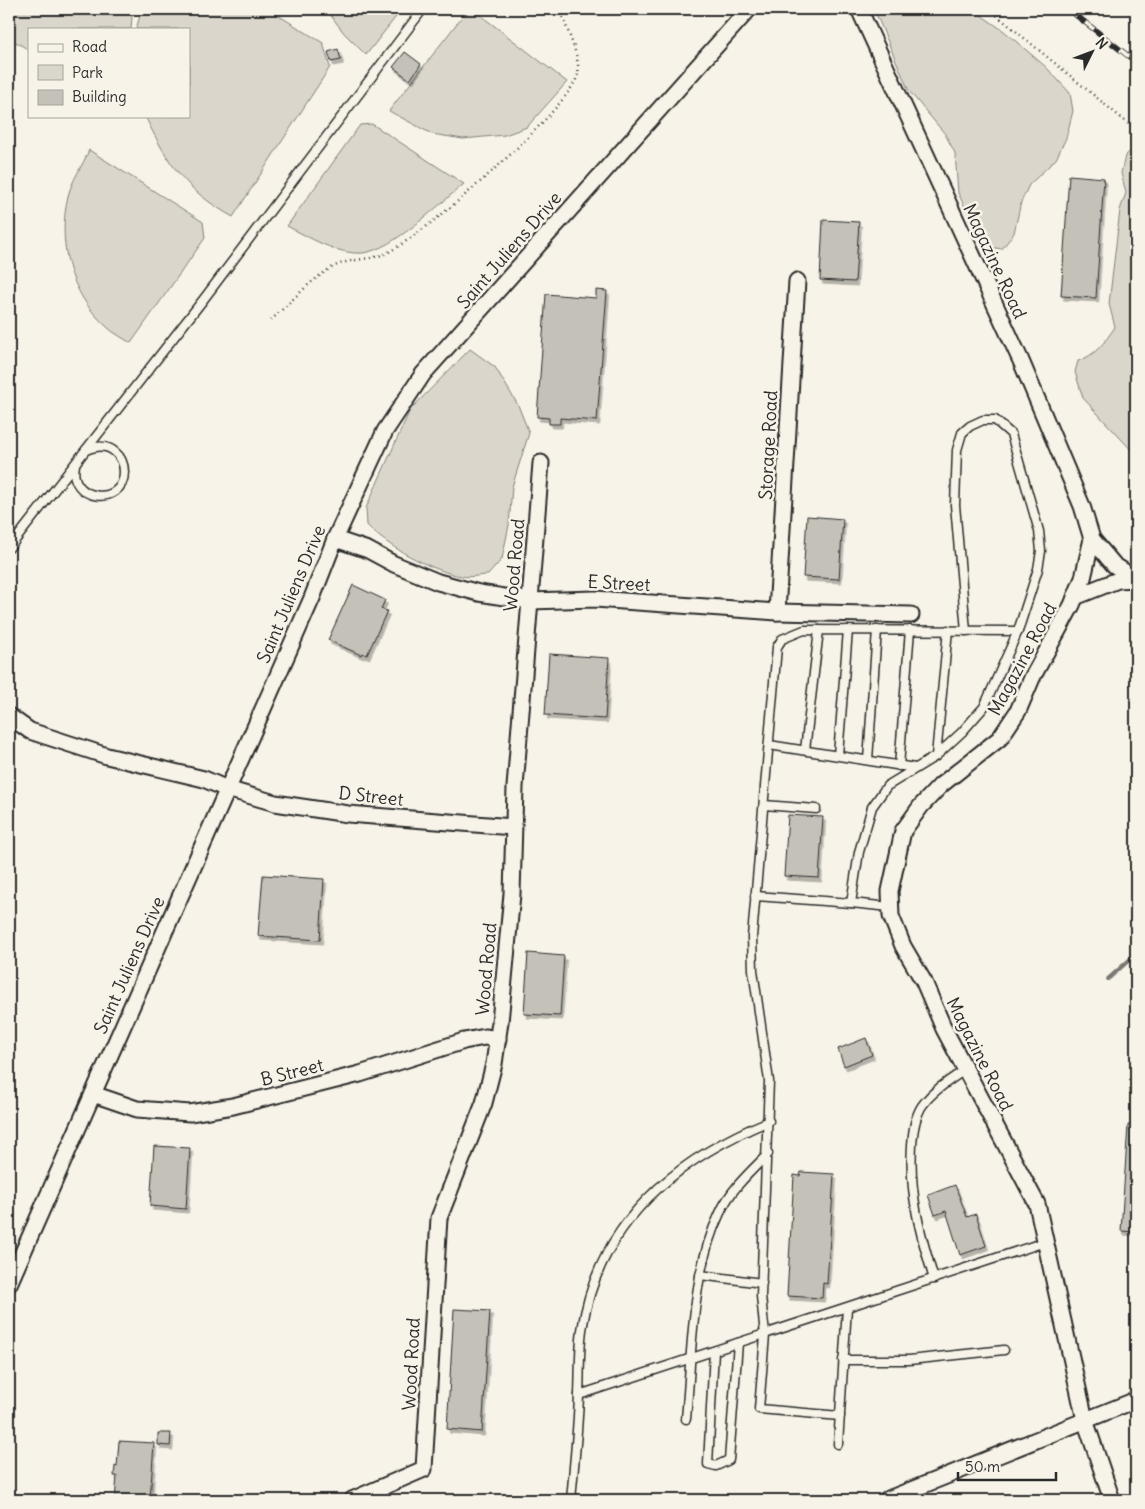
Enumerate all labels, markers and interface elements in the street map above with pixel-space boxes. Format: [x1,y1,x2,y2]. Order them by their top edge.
legend [28,28,190,118]
north arrow [1068,28,1118,78]
text: N [1092,34,1112,53]
text: Road [72,37,107,56]
text: Park [72,63,103,82]
text: Building [72,87,127,106]
street label: Saint Juliens Drive [452,187,566,313]
street label: Magazine Road [958,200,1032,323]
street label: Storage Road [754,389,782,500]
street label: Wood Road [498,517,530,612]
street label: Saint Juliens Drive [252,521,330,667]
street label: E Street [587,570,651,596]
street label: Magazine Road [983,598,1062,719]
street label: D Street [337,781,405,811]
street label: Saint Juliens Drive [88,893,170,1037]
street label: Wood Road [470,921,502,1016]
street label: Magazine Road [942,993,1019,1115]
street label: B Street [258,1053,326,1091]
street label: Wood Road [397,1317,425,1411]
scale bar [958,1449,1055,1481]
text: 50 m [965,1457,1000,1476]

